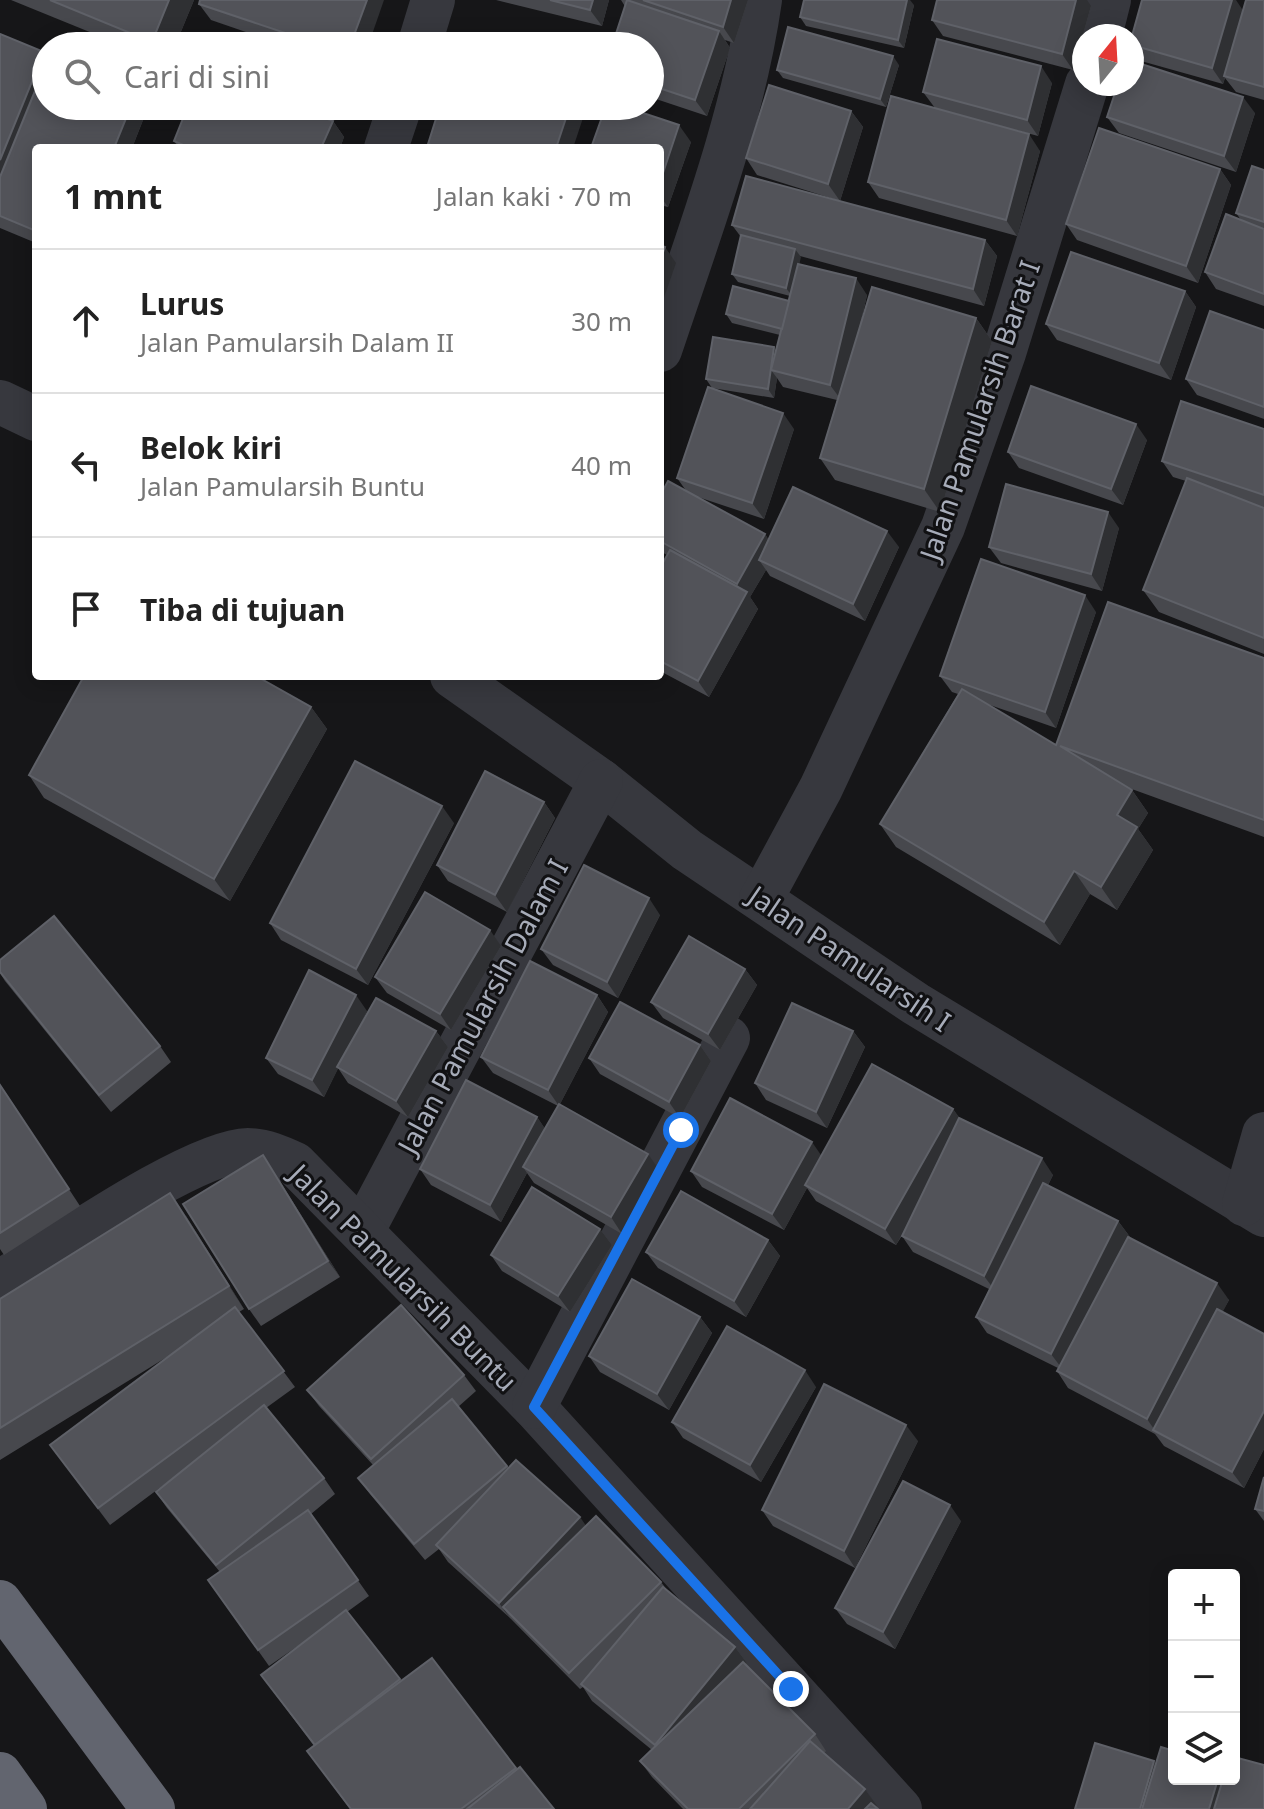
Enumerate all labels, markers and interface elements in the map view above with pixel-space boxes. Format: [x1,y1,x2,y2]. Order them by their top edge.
north arrow [1072,24,1144,96]
search box [32,32,664,120]
icon: search [60,54,104,98]
text: Cari di sini [124,56,270,97]
text: 1 mnt [64,173,162,219]
text: Jalan kaki · 70 m [436,178,632,214]
street label: Jalan Pamularsih Barat I [909,255,1048,568]
text: Lurus [140,283,224,324]
icon: ahead [64,299,108,343]
text: 30 m [571,303,632,339]
text: Jalan Pamularsih Dalam II [140,324,454,360]
text: Belok kiri [140,427,282,468]
icon: left [64,443,108,487]
text: 40 m [571,447,632,483]
text: Jalan Pamularsih Buntu [140,468,425,504]
icon: arrive [64,587,108,631]
text: Tiba di tujuan [140,589,345,630]
street label: Jalan Pamularsih Dalam I [387,852,576,1163]
street label: Jalan Pamularsih I [739,875,959,1040]
route start [663,1112,699,1148]
street label: Jalan Pamularsih Buntu [280,1153,526,1399]
map controls [1168,1569,1240,1785]
button: + [1168,1569,1240,1641]
button: − [1168,1641,1240,1713]
route end [773,1671,809,1707]
button: layers [1168,1713,1240,1785]

